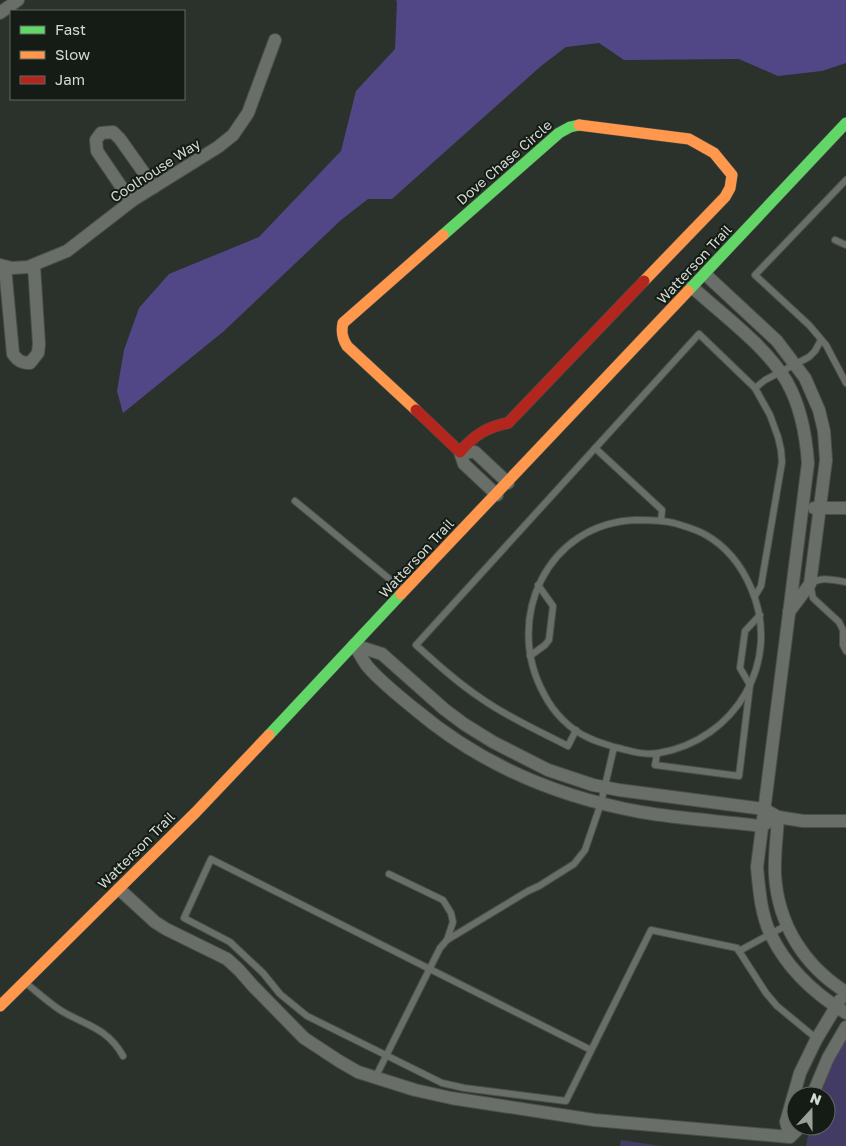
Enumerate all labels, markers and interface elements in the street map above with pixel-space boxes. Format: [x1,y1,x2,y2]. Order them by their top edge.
legend [10,10,185,100]
text: Fast [55,20,86,38]
text: Slow [55,45,90,63]
text: Jam [55,70,85,88]
street label: Dove Chase Circle [453,116,555,208]
street label: Coolhouse Way [107,135,203,205]
street label: Watterson Trail [653,221,735,307]
street label: Watterson Trail [375,515,457,601]
street label: Watterson Trail [94,808,178,892]
north arrow [786,1086,836,1136]
text: N [808,1089,824,1108]

